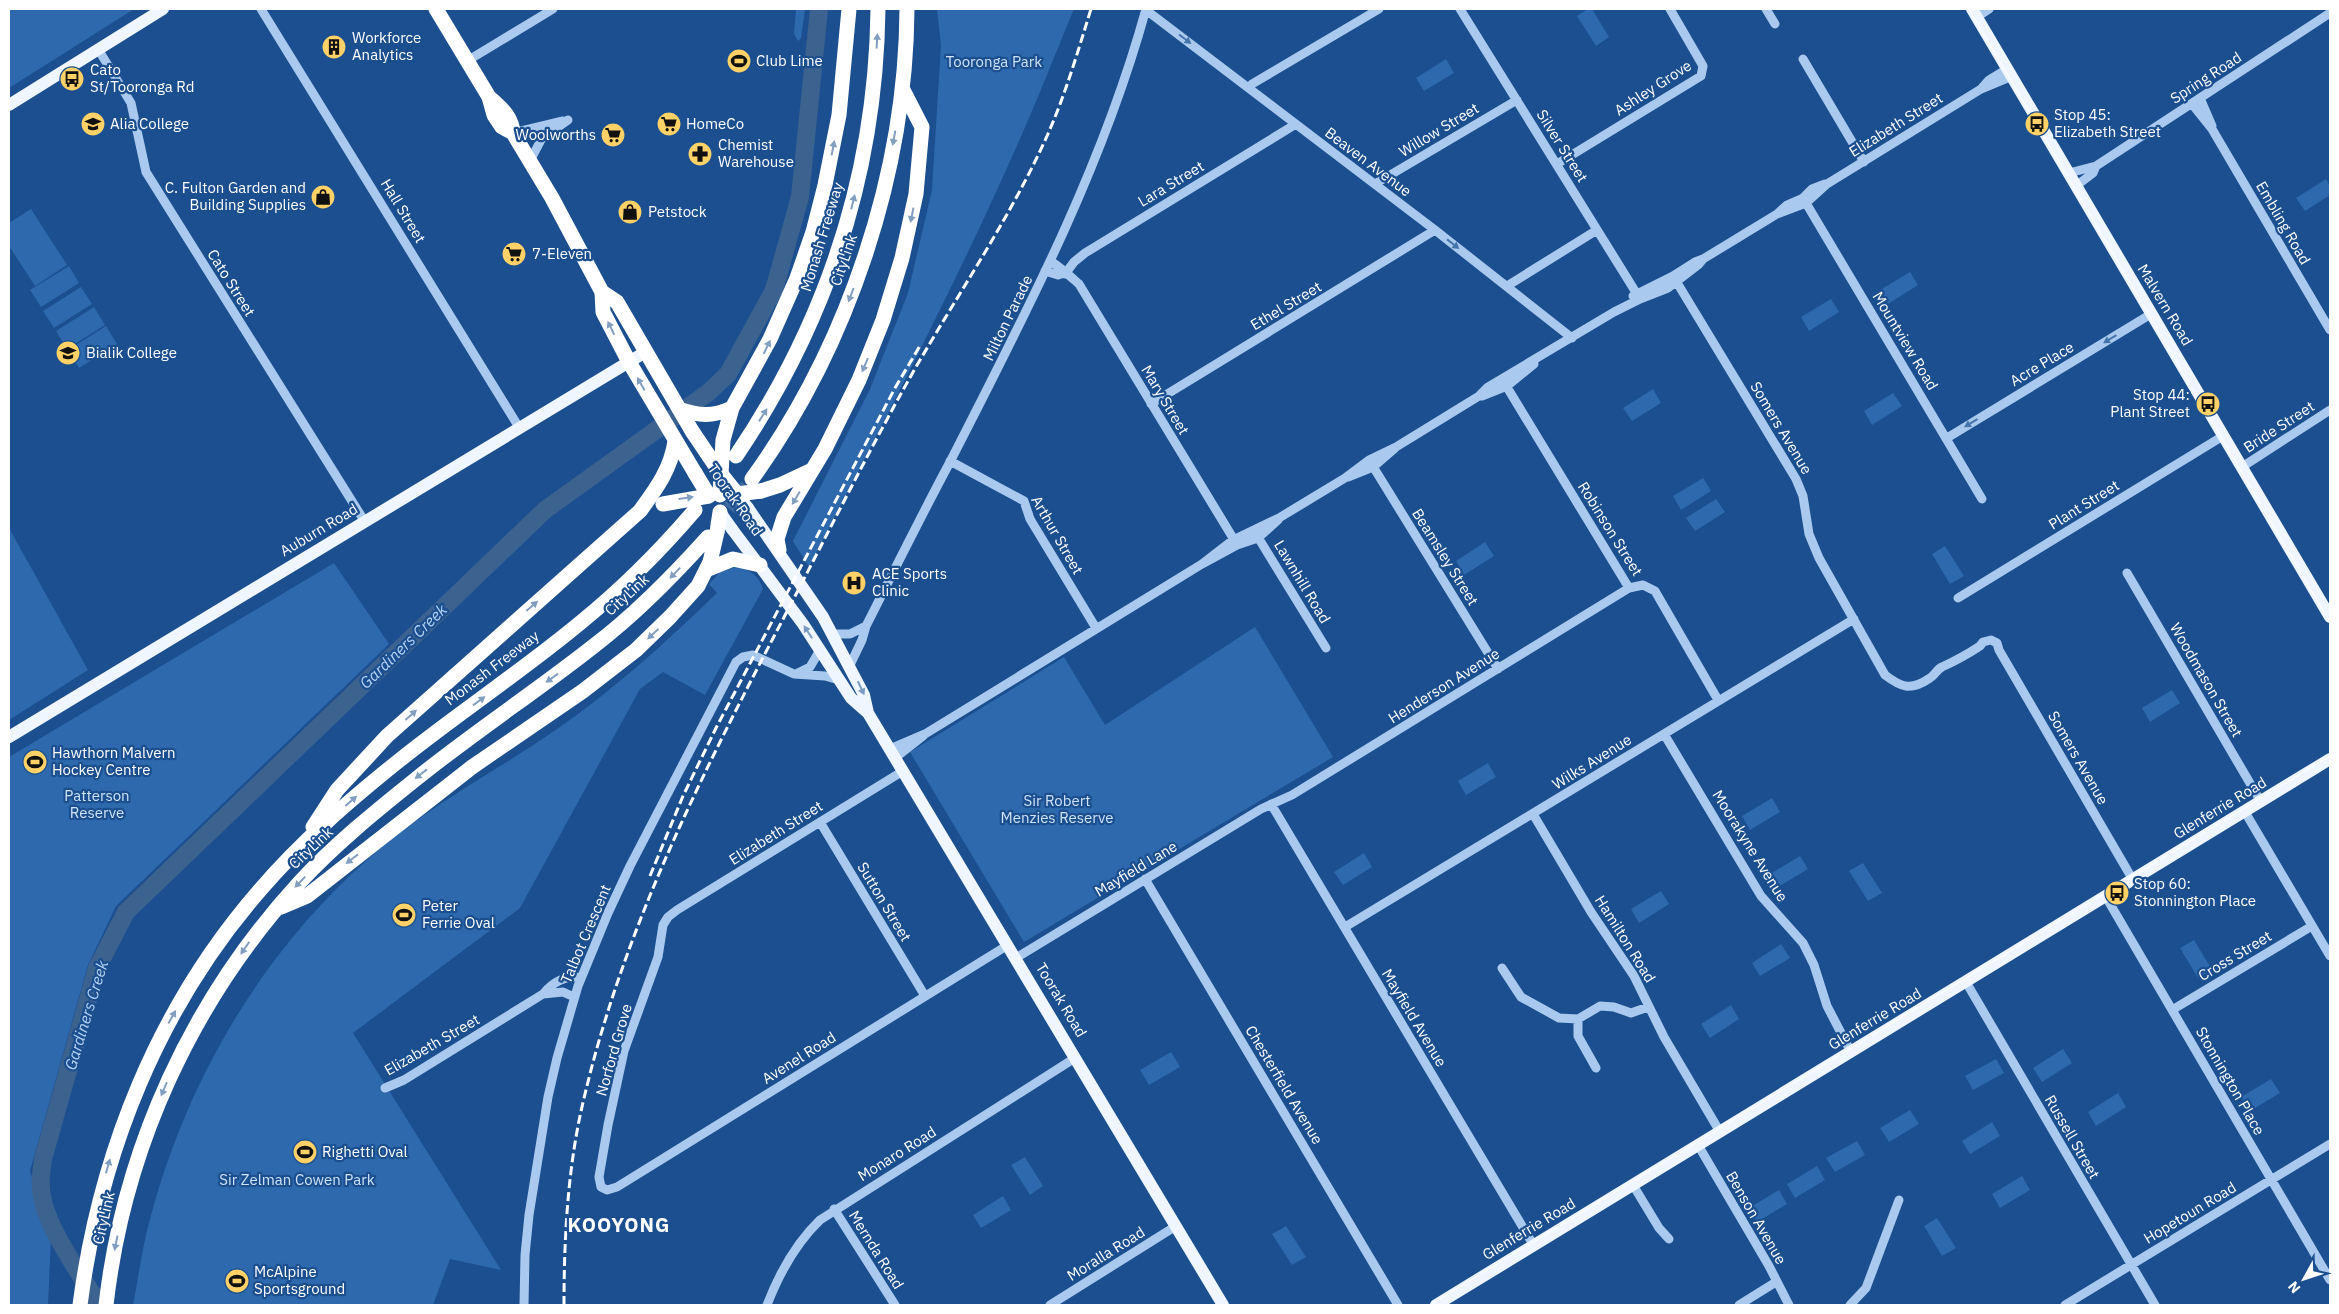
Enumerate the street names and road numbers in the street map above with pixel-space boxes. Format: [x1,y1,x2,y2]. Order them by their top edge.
street label: Spring Road [2167,48,2245,108]
street label: Ashley Grove [1611,56,1695,120]
street label: Elizabeth Street [1845,88,1946,161]
street label: Willow Street [1395,98,1482,161]
street label: Silver Street [1533,106,1592,186]
street label: Beaven Avenue [1321,123,1415,200]
street label: Lara Street [1134,156,1207,211]
street label: Hall Street [377,175,430,246]
street label: Embling Road [2252,178,2315,268]
street label: Monash Freeway [796,179,847,294]
street label: CityLink [826,231,861,288]
street label: Cato Street [203,246,260,320]
street label: Malvern Road [2134,261,2197,349]
street label: Milton Parade [979,272,1036,364]
street label: Ethel Street [1247,277,1325,334]
street label: Mountview Road [1869,288,1942,394]
street label: Acre Place [2006,337,2077,390]
street label: Mary Street [1137,361,1194,438]
street label: Somers Avenue [1746,378,1817,478]
street label: Bride Street [2240,397,2318,457]
street label: Toorak Road [704,460,767,539]
street label: Plant Street [2045,475,2123,534]
street label: Robinson Street [1574,478,1647,579]
street label: Arthur Street [1027,492,1088,577]
street label: Auburn Road [276,499,361,560]
street label: Beamsley Street [1408,505,1483,609]
street label: Lawnhill Road [1270,537,1335,627]
street label: CityLink [600,570,653,620]
street label: Woodmason Street [2166,619,2247,740]
street label: Monash Freeway [441,626,543,709]
street label: Henderson Avenue [1385,644,1503,727]
street label: Somers Avenue [2044,708,2113,808]
street label: Wilks Avenue [1549,730,1635,793]
street label: Glenferrie Road [2170,772,2270,843]
street label: Moorakyne Avenue [1708,786,1792,905]
street label: Elizabeth Street [725,796,826,869]
street label: CityLink [285,822,337,873]
street label: Mayfield Lane [1091,836,1180,901]
street label: Sutton Street [853,859,916,945]
street label: Talbot Crescent [556,882,615,986]
street label: Hamilton Road [1591,891,1660,986]
street label: Cross Street [2195,926,2275,985]
street label: Toorak Road [1032,959,1091,1041]
street label: Mayfield Avenue [1378,965,1451,1070]
street label: Glenferrie Road [1825,983,1925,1054]
street label: Norford Grove [591,1002,636,1098]
street label: Elizabeth Street [381,1010,483,1080]
street label: Chesterfield Avenue [1241,1022,1327,1148]
street label: Stonnington Place [2192,1023,2269,1138]
street label: Avenel Road [758,1027,839,1088]
street label: Russell Street [2041,1091,2104,1182]
street label: Monaro Road [854,1122,939,1185]
street label: Benson Avenue [1722,1168,1791,1268]
street label: Hopetoun Road [2140,1177,2239,1248]
street label: CityLink [88,1190,119,1246]
street label: Glenferrie Road [1479,1193,1579,1264]
street label: Mernda Road [845,1207,908,1293]
street label: Moralla Road [1063,1222,1148,1285]

